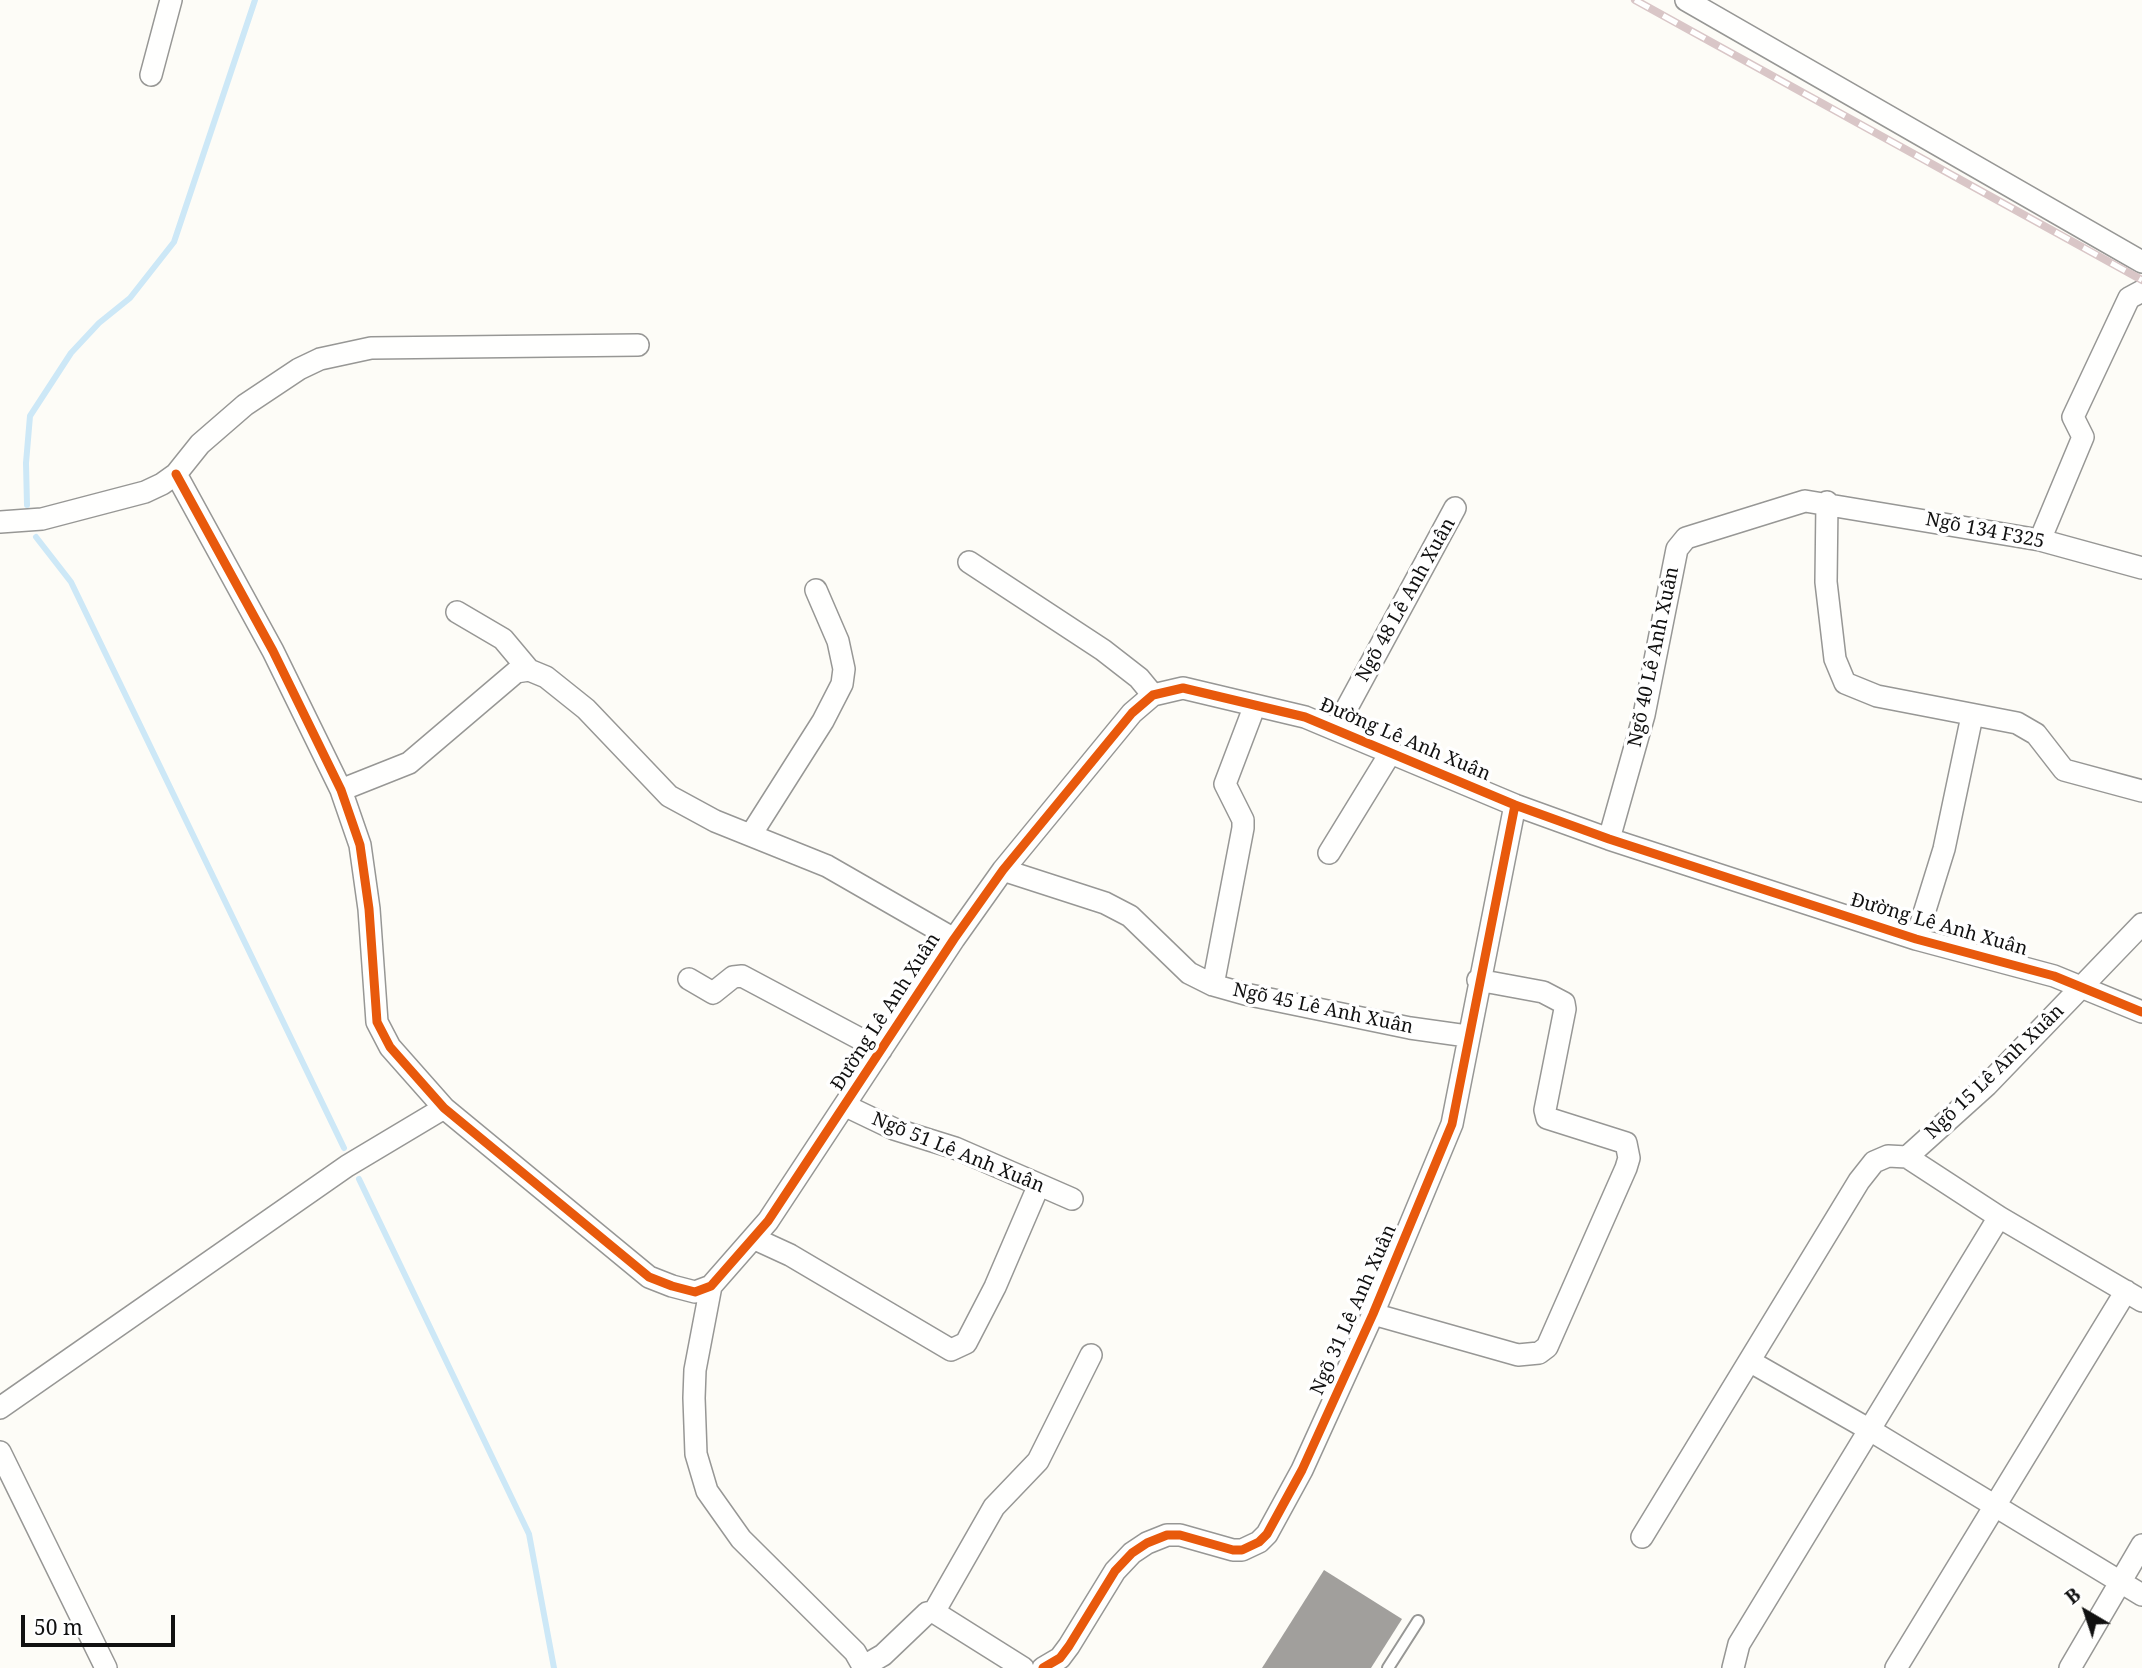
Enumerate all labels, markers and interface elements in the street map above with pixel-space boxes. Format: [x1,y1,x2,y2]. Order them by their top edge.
street label: Ngõ 134 F325 [1924,508,2046,554]
street label: Ngõ 48 Lê Anh Xuân [1351,514,1461,686]
street label: Ngõ 40 Lê Anh Xuân [1624,565,1684,749]
street label: Đường Lê Anh Xuân [1316,694,1494,786]
street label: Đường Lê Anh Xuân [1848,889,2030,961]
street label: Đường Lê Anh Xuân [827,929,945,1095]
street label: Ngõ 45 Lê Anh Xuân [1231,979,1415,1039]
street label: Ngõ 15 Lê Anh Xuân [1921,1000,2069,1144]
street label: Ngõ 51 Lê Anh Xuân [868,1108,1048,1198]
street label: Ngõ 31 Lê Anh Xuân [1306,1221,1402,1399]
north arrow [2051,1577,2121,1647]
text: B [2060,1582,2086,1610]
scale bar [24,1602,178,1646]
text: 50 m [34,1613,83,1641]

